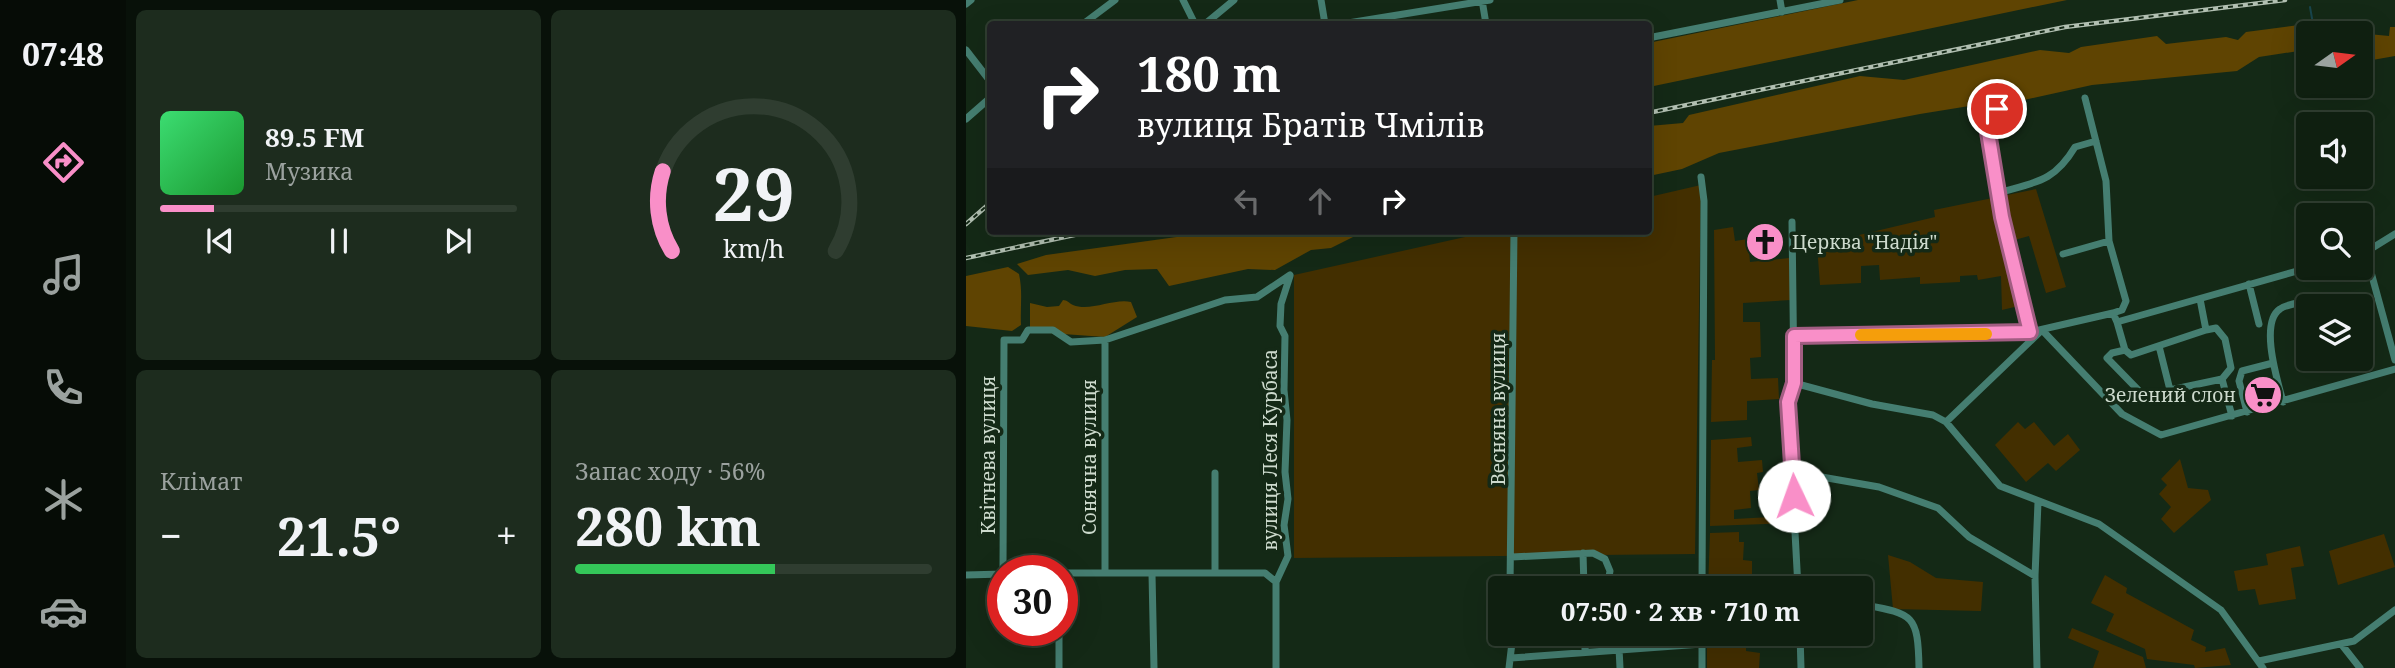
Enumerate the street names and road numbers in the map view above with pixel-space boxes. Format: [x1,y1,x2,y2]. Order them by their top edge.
street label: Весняна вулиця [1485,332,1511,486]
street label: вулиця Леся Курбаса [1257,349,1283,551]
street label: Квітнева вулиця [975,375,1001,534]
street label: Сонячна вулиця [1076,379,1102,535]

